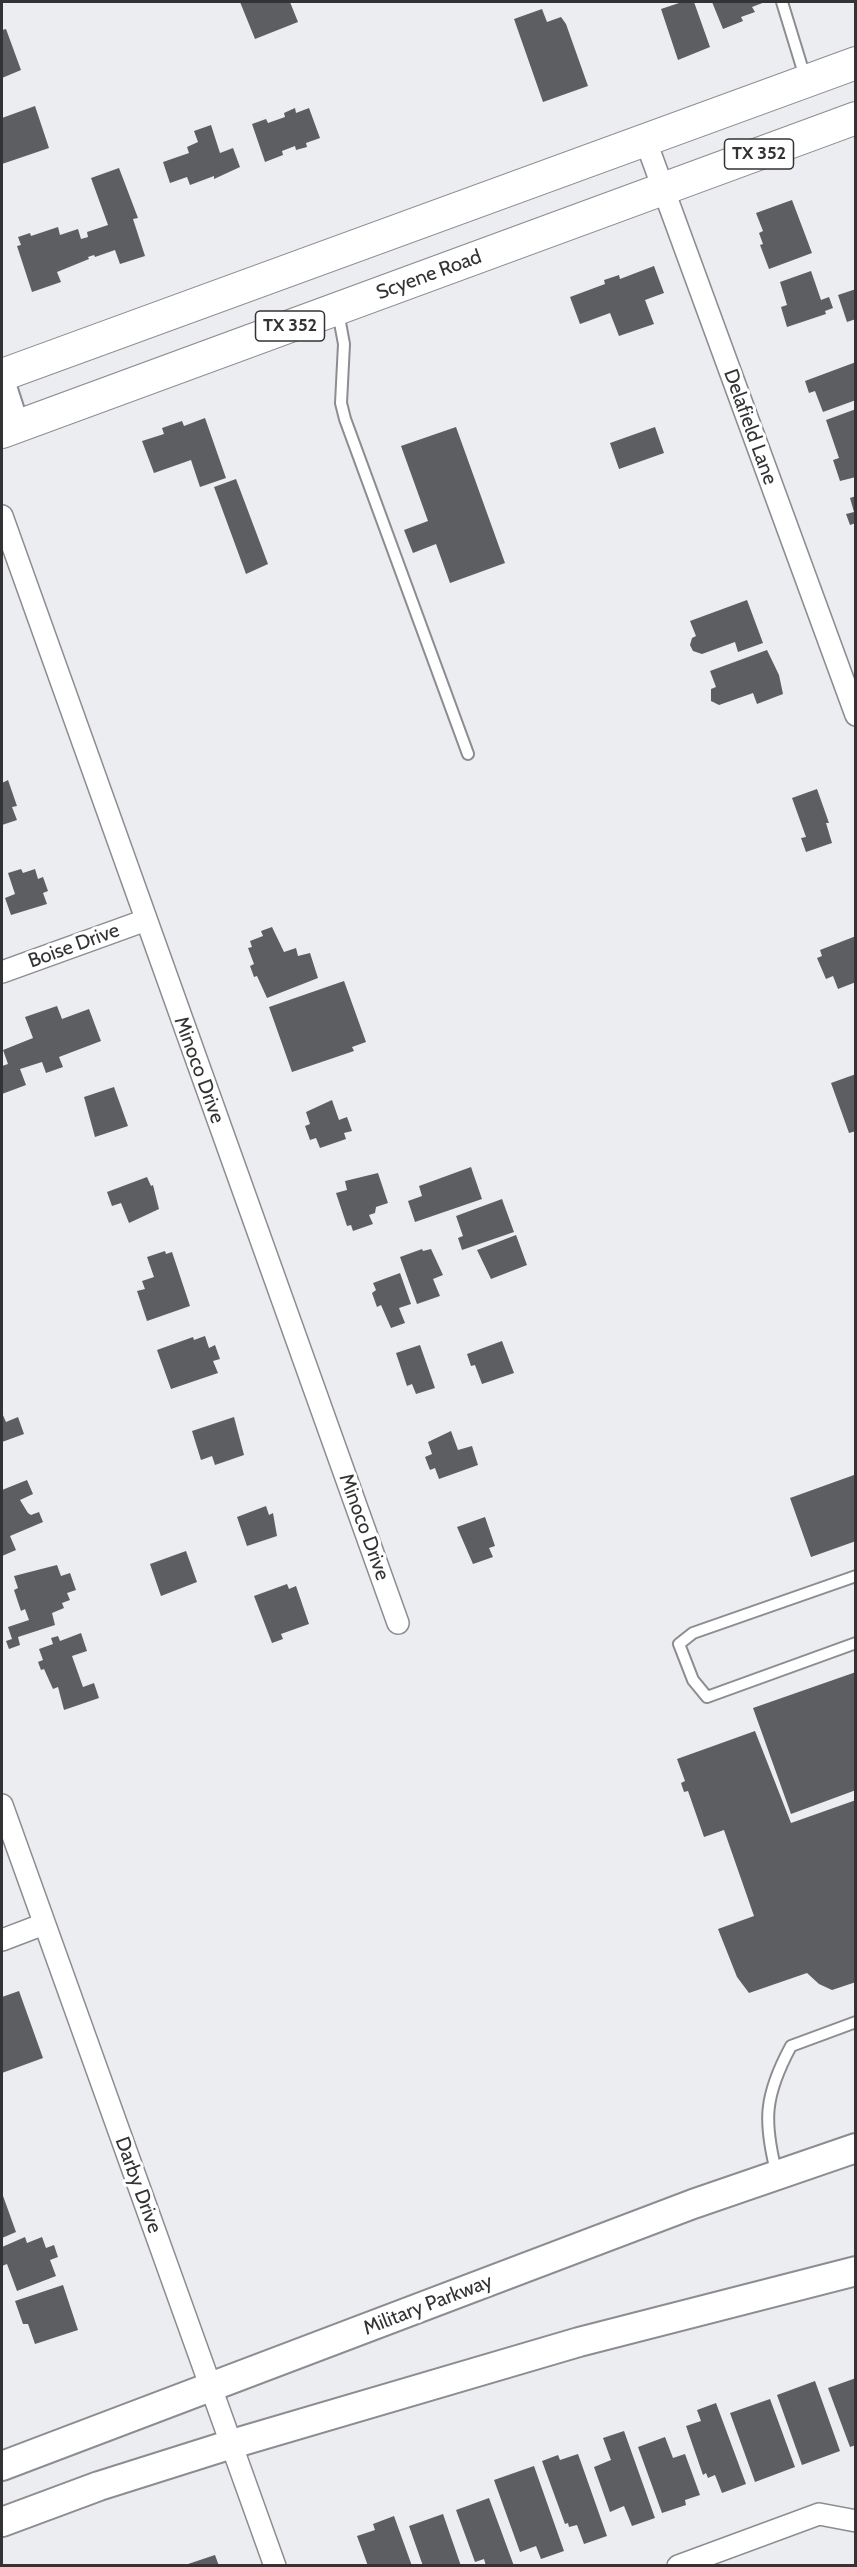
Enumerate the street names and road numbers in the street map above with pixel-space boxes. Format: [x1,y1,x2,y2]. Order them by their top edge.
road number: TX 352 [724,139,794,169]
street label: Scyene Road [373,245,485,305]
road number: TX 352 [256,311,324,341]
street label: Delafield Lane [718,366,782,488]
street label: Boise Drive [25,918,123,974]
street label: Minoco Drive [169,1013,229,1127]
street label: Minoco Drive [334,1470,394,1584]
street label: Darby Drive [110,2134,166,2236]
street label: Military Parkway [360,2269,496,2341]

